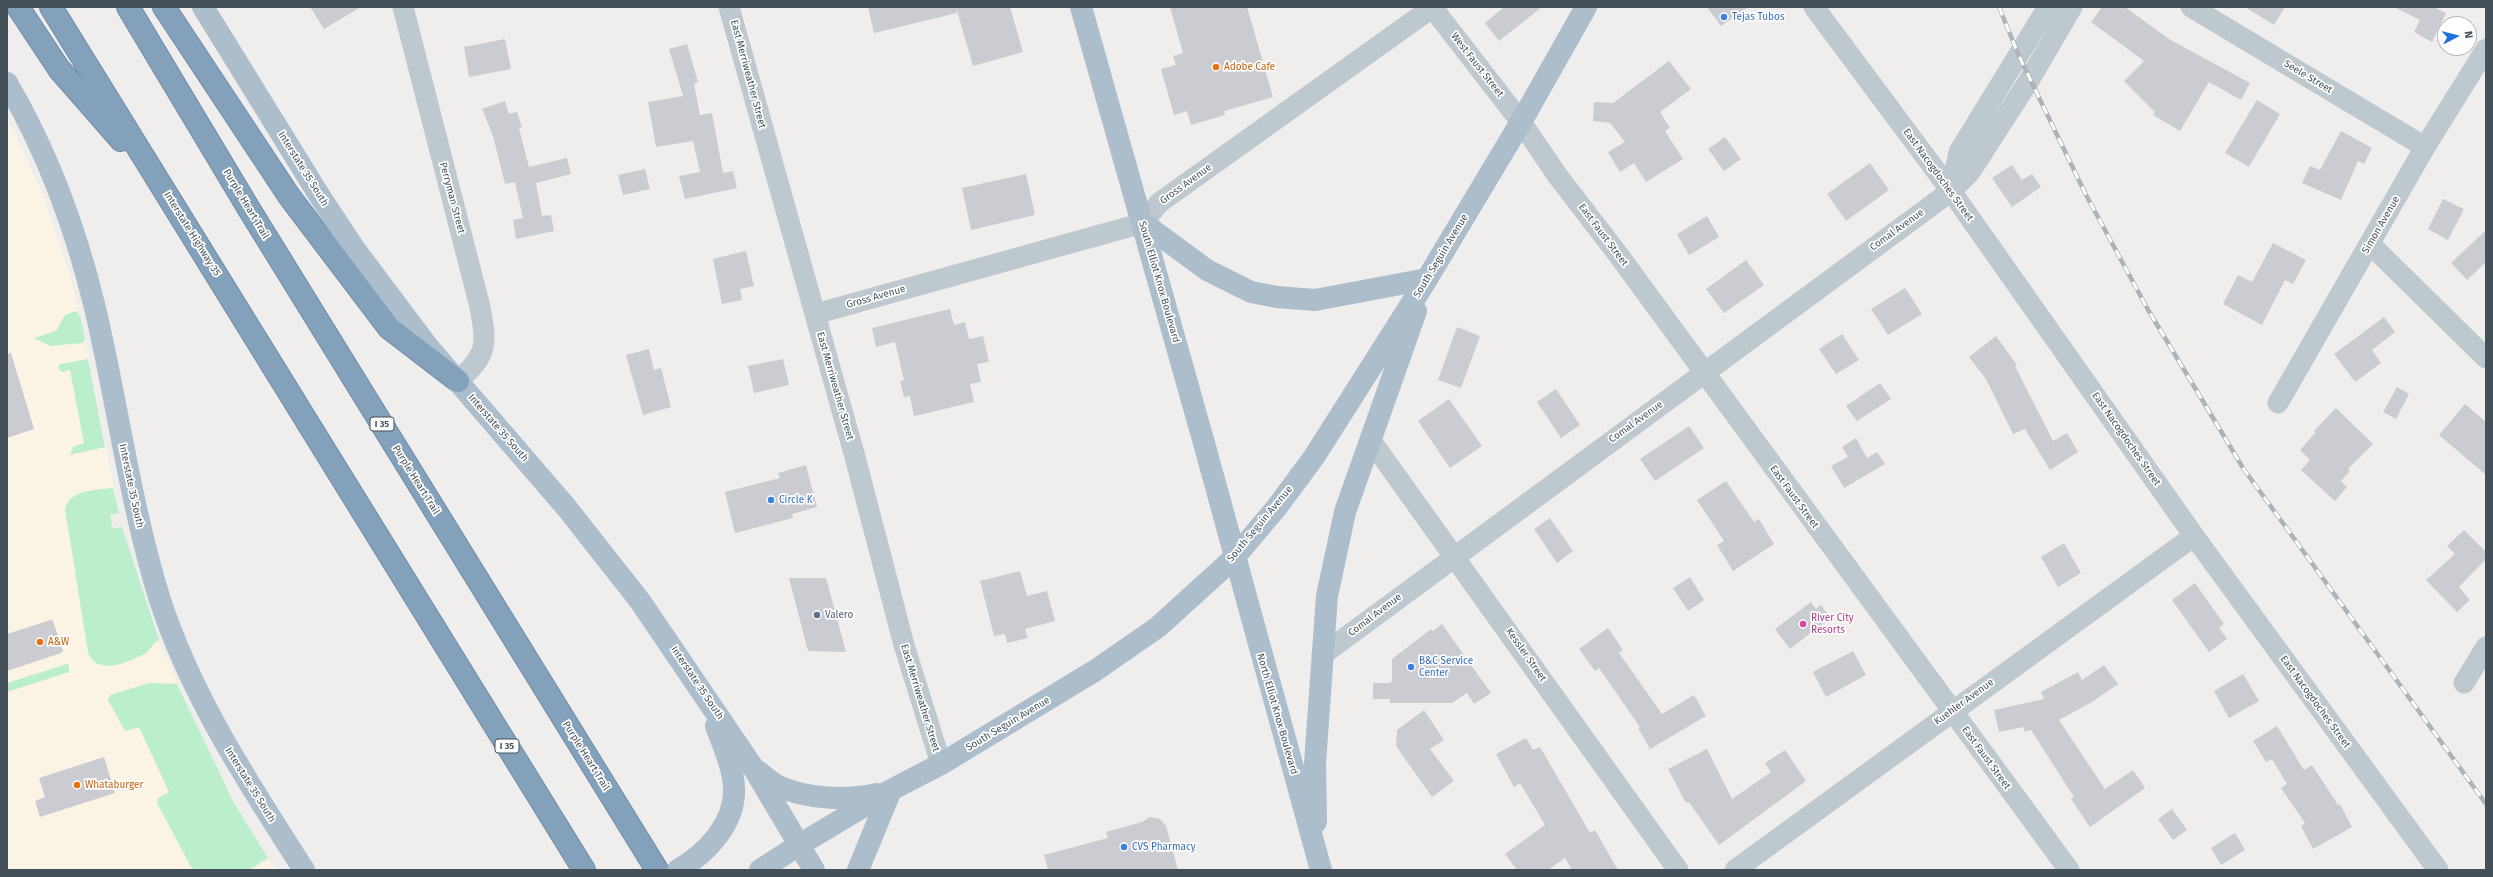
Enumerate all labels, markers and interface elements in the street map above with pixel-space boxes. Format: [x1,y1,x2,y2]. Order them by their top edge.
place label: Tejas Tubos [1732,11,1785,23]
marker: Tejas Tubos [1719,12,1729,22]
north arrow [2437,16,2477,56]
street label: East Merriweather Street [728,18,768,130]
text: N [2462,30,2475,39]
street label: West Faust Street [1448,31,1506,99]
street label: Seele Street [2282,58,2334,96]
place label: Adobe Cafe [1224,61,1275,73]
marker: Adobe Cafe [1211,62,1221,72]
street label: East Nacogdoches Street [1900,126,1976,224]
street label: Interstate 35 South [275,129,331,209]
street label: Perryman Street [437,161,467,235]
street label: Gross Avenue [1158,161,1214,207]
street label: Purple Heart Trail [220,167,272,241]
street label: Interstate Highway 35 [161,190,223,278]
street label: Simon Avenue [2360,194,2402,256]
street label: East Faust Street [1576,201,1630,269]
street label: Comal Avenue [1868,206,1926,254]
street label: South Seguin Avenue [1411,212,1471,300]
street label: South Elliot Knox Boulevard [1136,220,1182,344]
street label: Gross Avenue [845,283,907,311]
street label: East Merriweather Street [814,331,856,441]
street label: East Nacogdoches Street [2089,390,2163,488]
street label: Interstate 35 South [465,392,531,464]
street label: Comal Avenue [1607,398,1665,446]
road number: I 35 [370,417,394,431]
street label: Interstate 35 South [116,443,146,529]
street label: Purple Heart Trail [390,443,442,517]
street label: East Faust Street [1767,463,1821,531]
street label: South Seguin Avenue [1225,484,1295,564]
place label: Circle K [779,494,813,506]
marker: Circle K [766,495,776,505]
street label: Comal Avenue [1346,591,1404,639]
place label: Valero [825,609,853,621]
marker: Valero [812,610,822,620]
place label: River City Resorts [1811,612,1854,636]
marker: River City Resorts [1798,619,1808,629]
street label: Kessler Street [1503,626,1549,684]
place label: A&W [48,636,69,648]
marker: A&W [35,637,45,647]
street label: East Merriweather Street [898,643,942,753]
street label: Interstate 35 South [668,644,726,722]
street label: North Elliot Knox Boulevard [1254,652,1300,776]
street label: East Nacogdoches Street [2277,653,2353,751]
place label: B&C Service Center [1419,655,1473,678]
marker: B&C Service Center [1406,662,1416,672]
street label: Kuehler Avenue [1932,676,1996,728]
street label: South Seguin Avenue [964,694,1052,754]
street label: Purple Heart Trail [560,719,612,793]
street label: East Faust Street [1959,724,2013,792]
road number: I 35 [495,739,519,753]
street label: Interstate 35 South [222,745,278,825]
place label: Whataburger [85,779,143,791]
marker: Whataburger [72,780,82,790]
place label: CVS Pharmacy [1132,841,1196,853]
marker: CVS Pharmacy [1119,842,1129,852]

